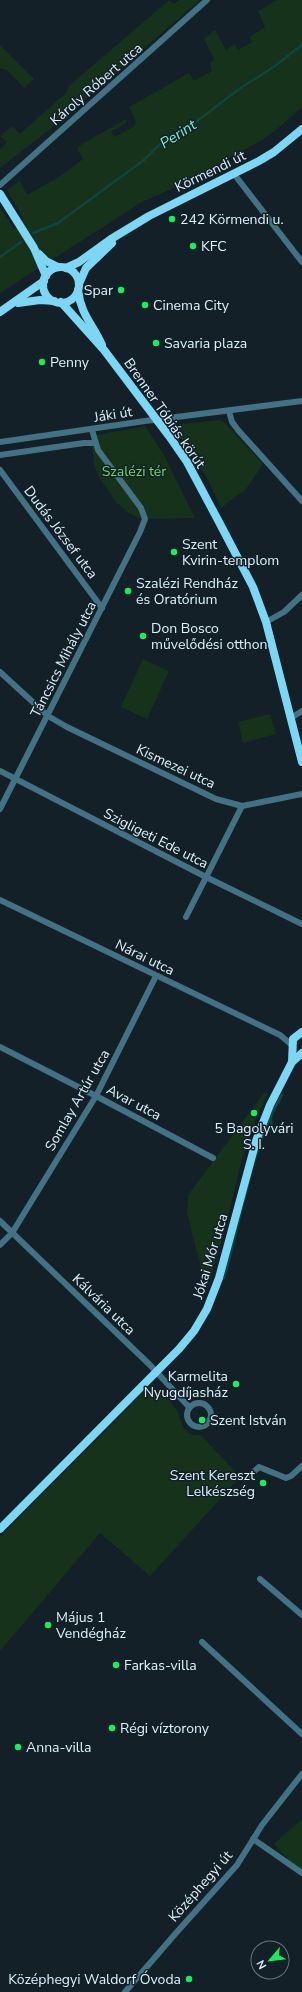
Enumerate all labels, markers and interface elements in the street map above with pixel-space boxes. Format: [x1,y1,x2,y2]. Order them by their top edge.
street label: Károly Róbert utca [46,39,147,130]
water label: Perint [156,114,201,153]
street label: Körmendi út [172,146,249,197]
place label: 242 Körmendi u. [180,210,284,229]
marker: 242 Körmendi u. [167,214,177,224]
place label: KFC [201,237,227,256]
marker: KFC [188,241,198,251]
place label: Spar [84,281,113,300]
marker: Spar [116,285,126,295]
place label: Cinema City [153,296,230,315]
marker: Cinema City [140,300,150,310]
place label: Savaria plaza [164,334,247,353]
marker: Savaria plaza [151,338,161,348]
place label: Penny [50,353,90,372]
street label: Brenner Tóbiás körút [119,354,210,472]
marker: Penny [37,357,47,367]
street label: Jáki út [92,402,134,427]
park label: Szalézi tér [102,462,166,481]
street label: Dudás József utca [19,482,102,583]
place label: Szent Kvirin-templom [182,535,279,570]
marker: Szent Kvirin-templom [169,547,179,557]
place label: Szalézi Rendház és Oratórium [136,574,238,609]
marker: Szalézi Rendház és Oratórium [123,586,133,596]
street label: Táncsics Mihály utca [26,598,101,721]
place label: Don Bosco művelődési otthon [151,619,267,654]
marker: Don Bosco művelődési otthon [138,631,148,641]
street label: Kismezei utca [133,740,218,793]
street label: Szigligeti Ede utca [100,804,211,873]
street label: Nárai utca [112,935,177,980]
street label: Somlay Artúr utca [41,1046,114,1154]
street label: Avar utca [103,1080,164,1125]
marker: 5 Bagolyvári S. I. [249,1108,259,1118]
place label: 5 Bagolyvári S. I. [214,1119,294,1154]
street label: Jókai Mór utca [188,1211,232,1302]
street label: Kálvária utca [68,1270,139,1339]
place label: Karmelita Nyugdíjasház [144,1367,229,1402]
marker: Karmelita Nyugdíjasház [231,1379,241,1389]
place label: Szent István [210,1411,287,1430]
marker: Szent István [197,1415,207,1425]
place label: Szent Kereszt Lelkészség [170,1466,255,1501]
marker: Szent Kereszt Lelkészség [258,1478,268,1488]
place label: Május 1 Vendégház [55,1608,126,1643]
marker: Május 1 Vendégház [43,1620,53,1630]
place label: Farkas-villa [124,1656,197,1675]
marker: Farkas-villa [111,1660,121,1670]
place label: Régi víztorony [120,1719,210,1738]
marker: Régi víztorony [107,1723,117,1733]
place label: Anna-villa [26,1738,91,1757]
marker: Anna-villa [13,1742,23,1752]
street label: Középhegyi út [164,1847,237,1926]
north arrow [250,1940,290,1980]
text: N [253,1957,270,1972]
place label: Középhegyi Waldorf Óvoda [8,1970,181,1989]
marker: Középhegyi Waldorf Óvoda [184,1974,194,1984]

